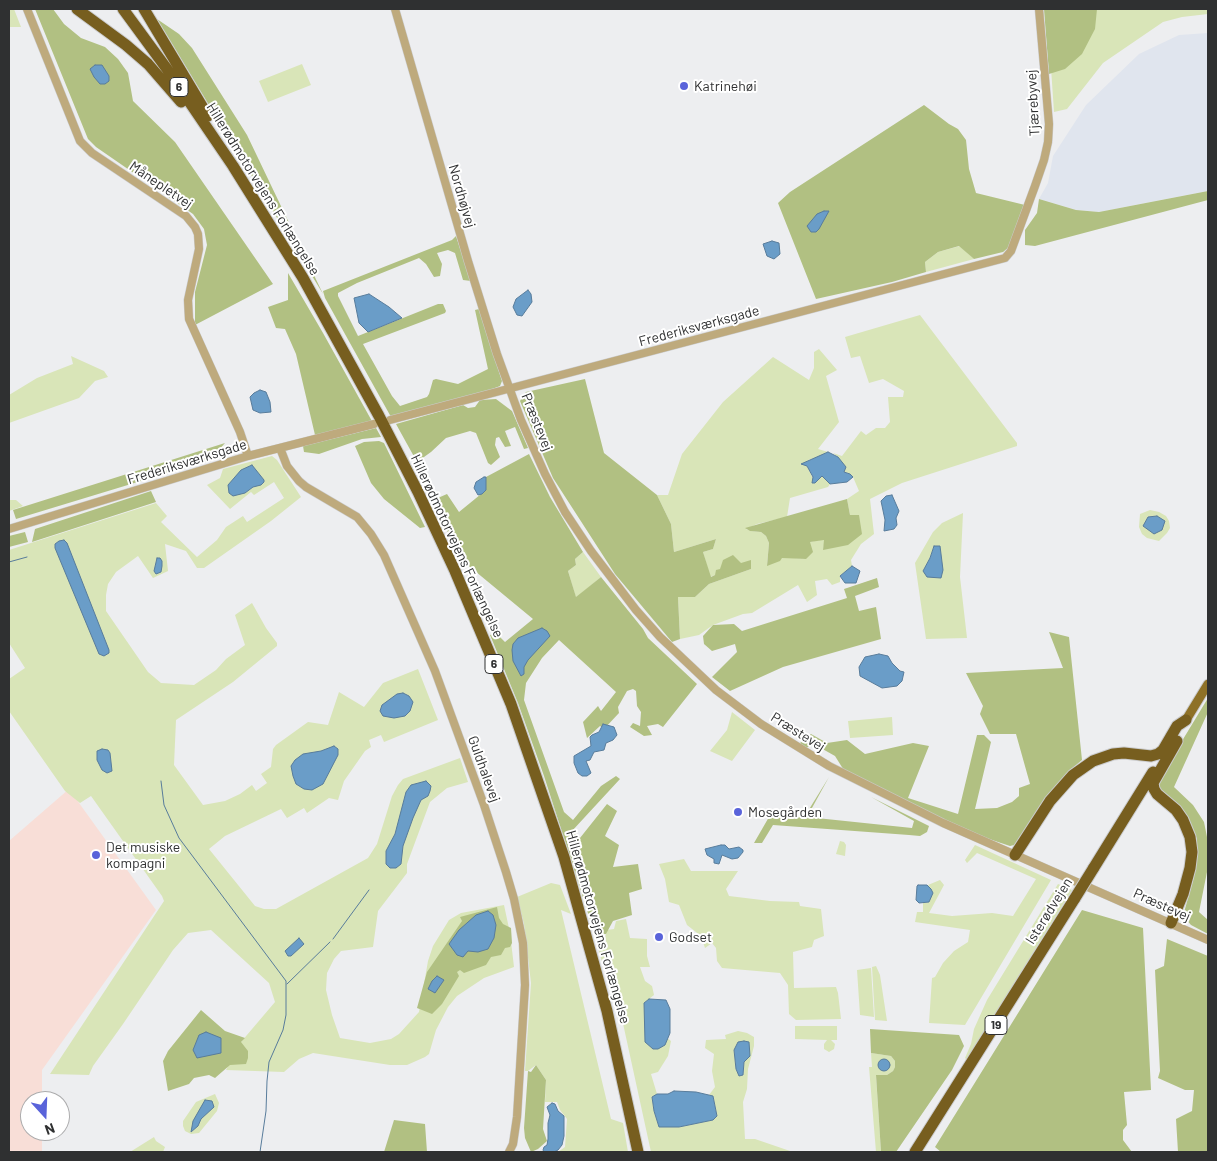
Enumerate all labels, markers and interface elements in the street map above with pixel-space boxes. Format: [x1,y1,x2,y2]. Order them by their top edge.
street label: Tjærebyvej [1023,69,1043,137]
road number: 6 [170,77,188,96]
place label: Katrinehøi [694,78,757,94]
marker: Katrinehøi [678,80,690,92]
street label: Hillerødmotorvejens Forlængelse [203,100,323,278]
street label: Månepletvej [126,158,196,212]
street label: Nordhøjvej [445,162,479,230]
street label: Frederiksværksgade [637,302,761,350]
street label: Præstevej [518,391,556,453]
street label: Frederiksværksgade [125,436,249,488]
street label: Hillerødmotorvejens Forlængelse [407,452,507,640]
road number: 6 [485,654,503,674]
street label: Præstevej [768,709,828,755]
street label: Guldhalevej [464,733,504,805]
place label: Mosegården [748,804,822,820]
marker: Mosegården [732,806,744,818]
street label: Hillerødmotorvejens Forlængelse [562,828,634,1026]
place label: Det musiske kompagni [106,839,180,872]
marker: Det musiske kompagni [90,849,102,861]
street label: Isterødvejen [1022,875,1076,947]
street label: Præstevej [1131,885,1193,925]
place label: Godset [669,929,712,945]
marker: Godset [653,931,665,943]
road number: 19 [985,1016,1007,1034]
north arrow [20,1091,70,1141]
text: N [43,1120,57,1139]

